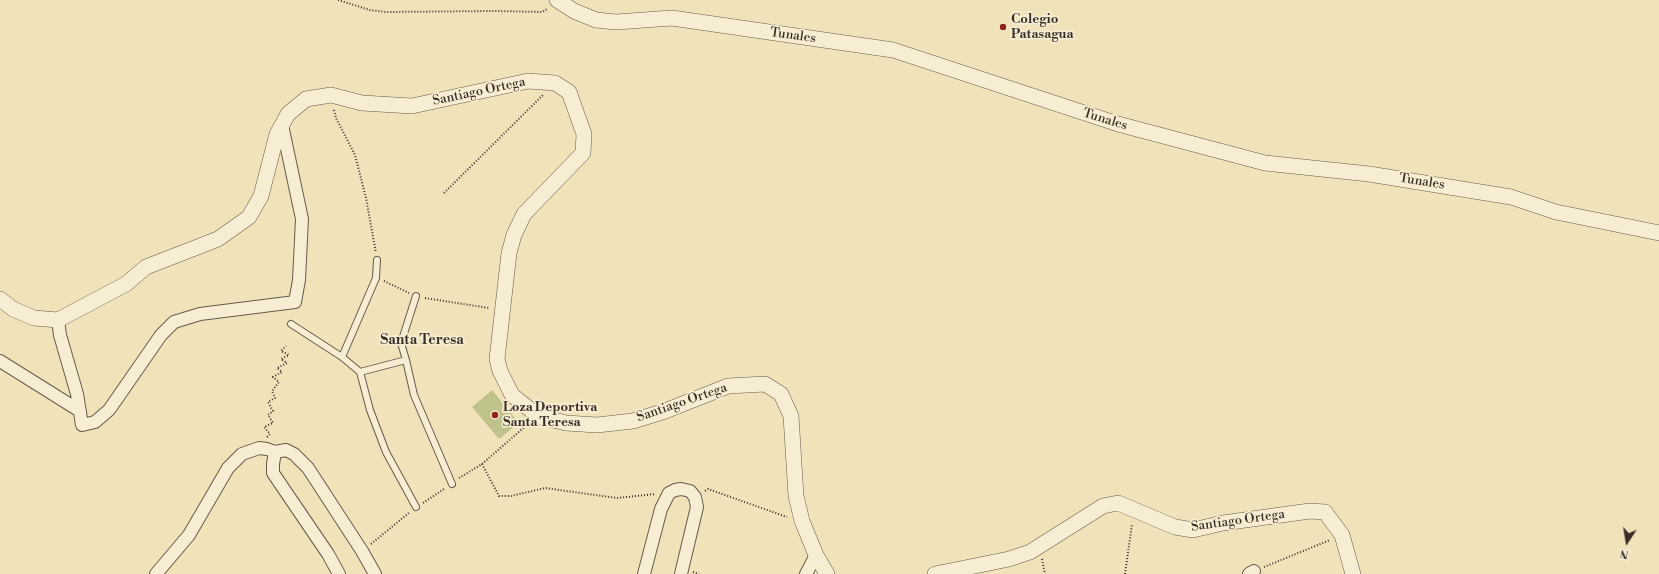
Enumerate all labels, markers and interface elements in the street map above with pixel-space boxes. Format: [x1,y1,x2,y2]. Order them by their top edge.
place label: Colegio Patasagua [1011,12,1074,43]
marker: Colegio Patasagua [998,22,1008,32]
street label: Tunales [769,25,817,47]
street label: Santiago Ortega [431,75,527,109]
street label: Tunales [1081,106,1129,134]
street label: Tunales [1398,171,1446,193]
district label: Santa Teresa [380,333,464,349]
street label: Santiago Ortega [635,380,729,426]
place label: Loza Deportiva Santa Teresa [503,400,597,431]
marker: Loza Deportiva Santa Teresa [490,410,500,420]
street label: Santiago Ortega [1190,507,1286,535]
north arrow [1607,522,1647,562]
text: N [1619,546,1630,561]

